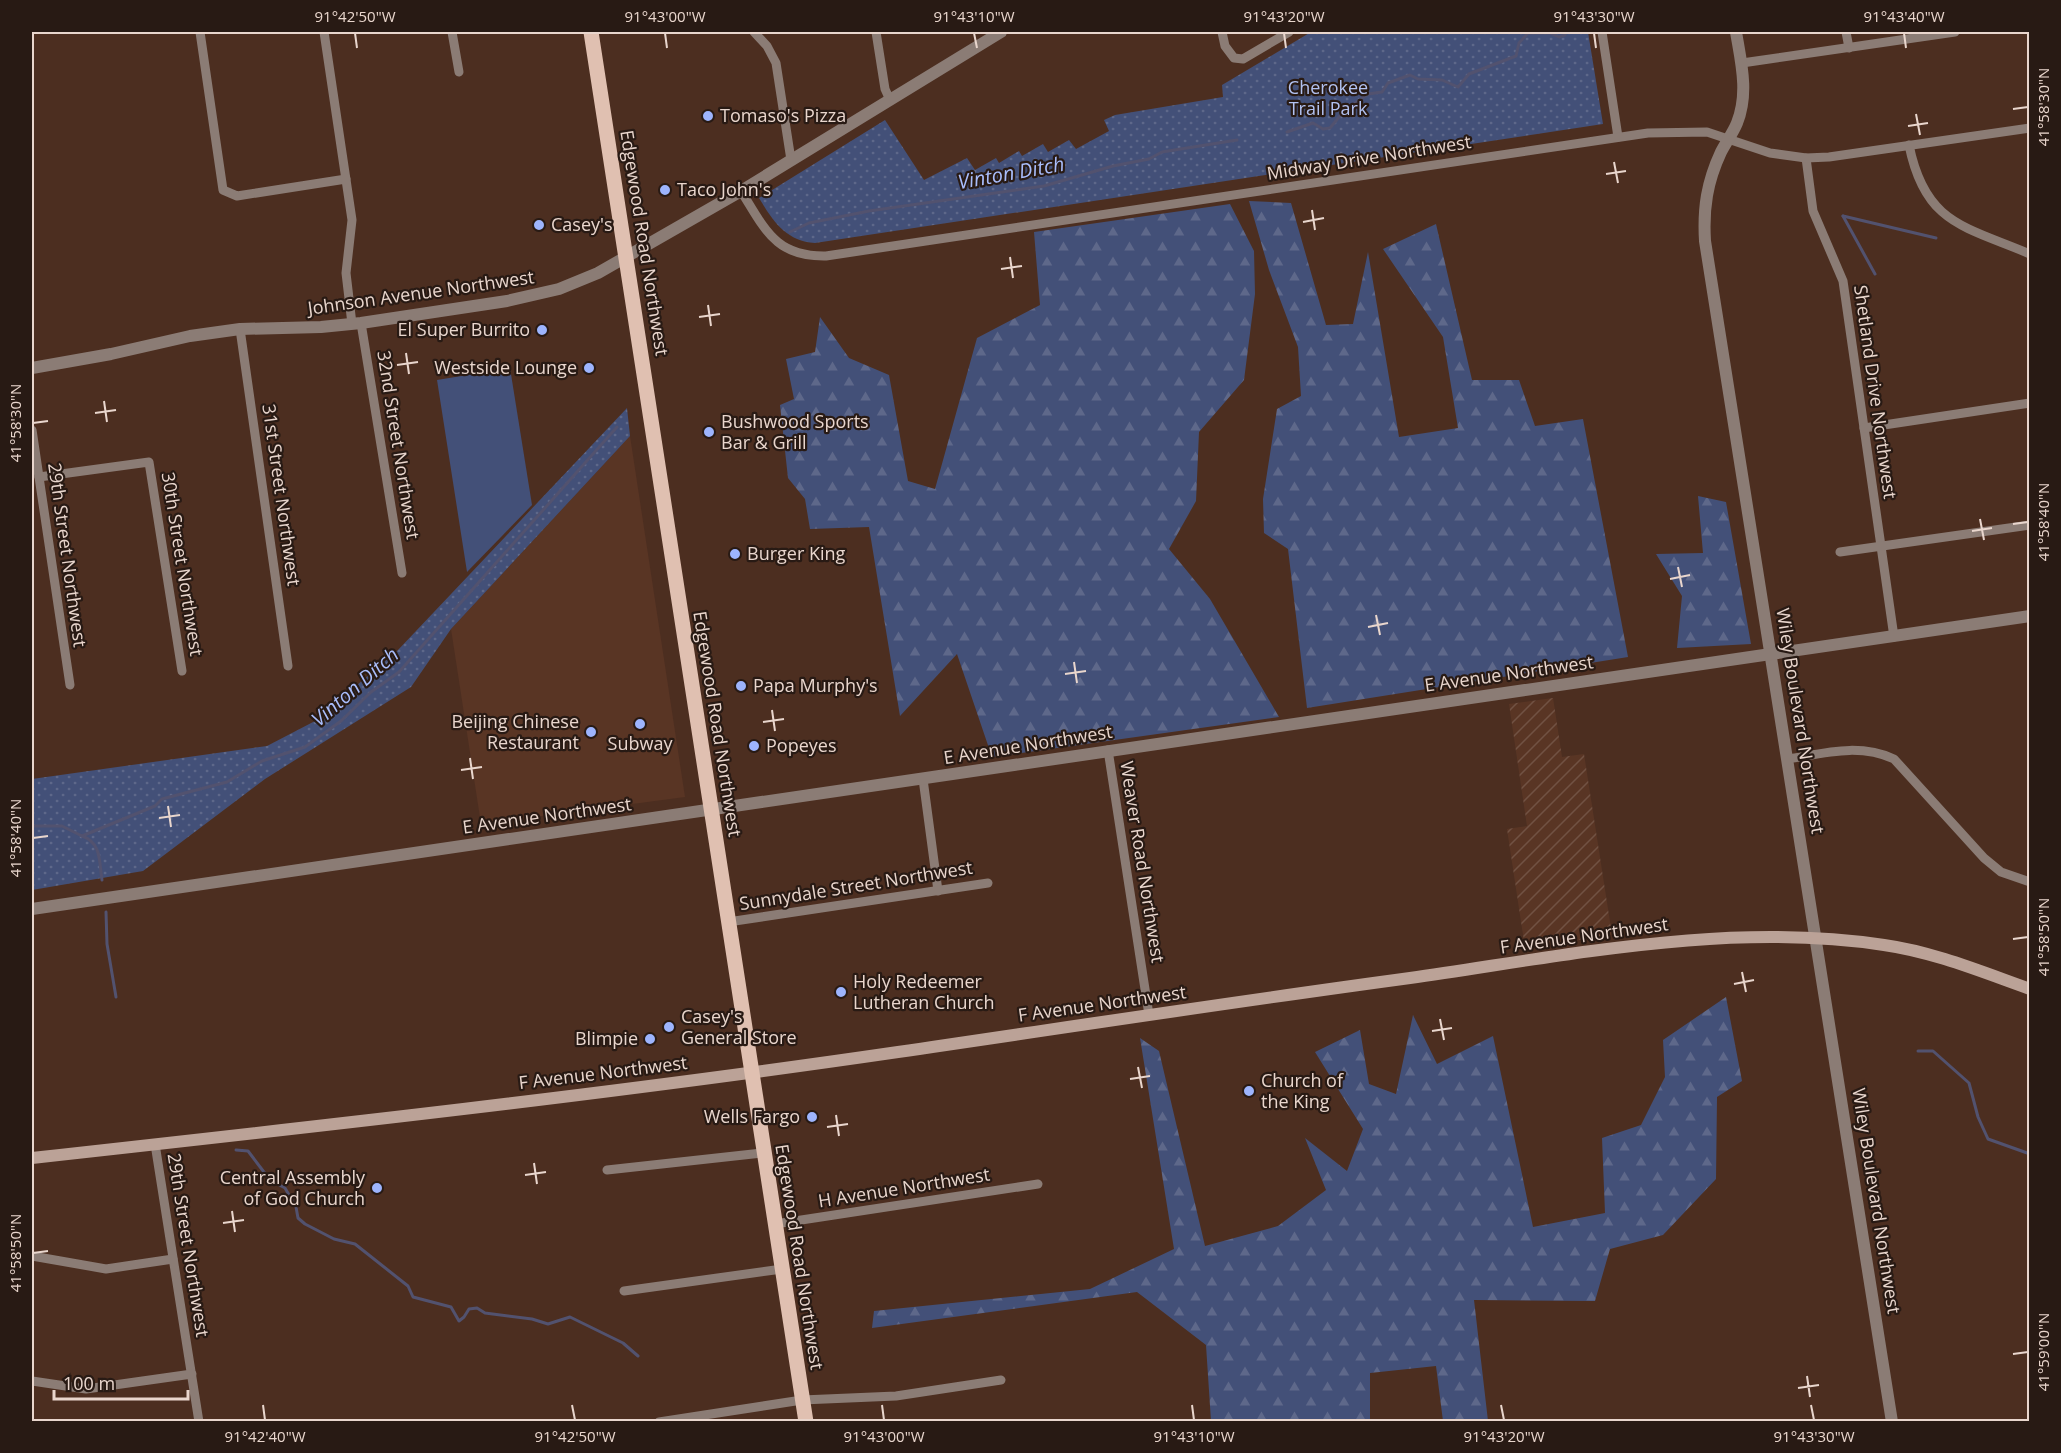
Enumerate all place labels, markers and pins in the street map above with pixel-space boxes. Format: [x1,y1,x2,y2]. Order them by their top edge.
place label: Tomaso's Pizza [720,103,846,127]
marker: Tomaso's Pizza [701,109,715,123]
place label: Taco John's [677,177,771,201]
marker: Taco John's [658,183,672,197]
place label: Casey's [551,212,613,236]
marker: Casey's [532,218,546,232]
place label: El Super Burrito [398,317,530,341]
marker: El Super Burrito [535,323,549,337]
place label: Westside Lounge [434,355,577,379]
marker: Westside Lounge [582,361,596,375]
place label: Bushwood Sports Bar & Grill [721,409,869,454]
marker: Bushwood Sports Bar & Grill [702,425,716,439]
place label: Burger King [747,541,846,565]
marker: Burger King [728,547,742,561]
place label: Papa Murphy's [753,673,878,697]
marker: Papa Murphy's [734,679,748,693]
place label: Beijing Chinese Restaurant [451,709,579,754]
marker: Subway [633,717,647,731]
marker: Beijing Chinese Restaurant [584,725,598,739]
place label: Subway [608,731,673,755]
place label: Popeyes [766,733,836,757]
marker: Popeyes [747,739,761,753]
place label: Holy Redeemer Lutheran Church [853,969,995,1014]
marker: Holy Redeemer Lutheran Church [834,985,848,999]
place label: Casey's General Store [681,1004,797,1049]
marker: Casey's General Store [662,1020,676,1034]
place label: Blimpie [575,1026,638,1050]
marker: Blimpie [643,1032,657,1046]
place label: Church of the King [1261,1068,1344,1113]
marker: Church of the King [1242,1084,1256,1098]
place label: Wells Fargo [704,1104,800,1128]
marker: Wells Fargo [805,1110,819,1124]
place label: Central Assembly of God Church [220,1165,366,1210]
marker: Central Assembly of God Church [370,1181,384,1195]

